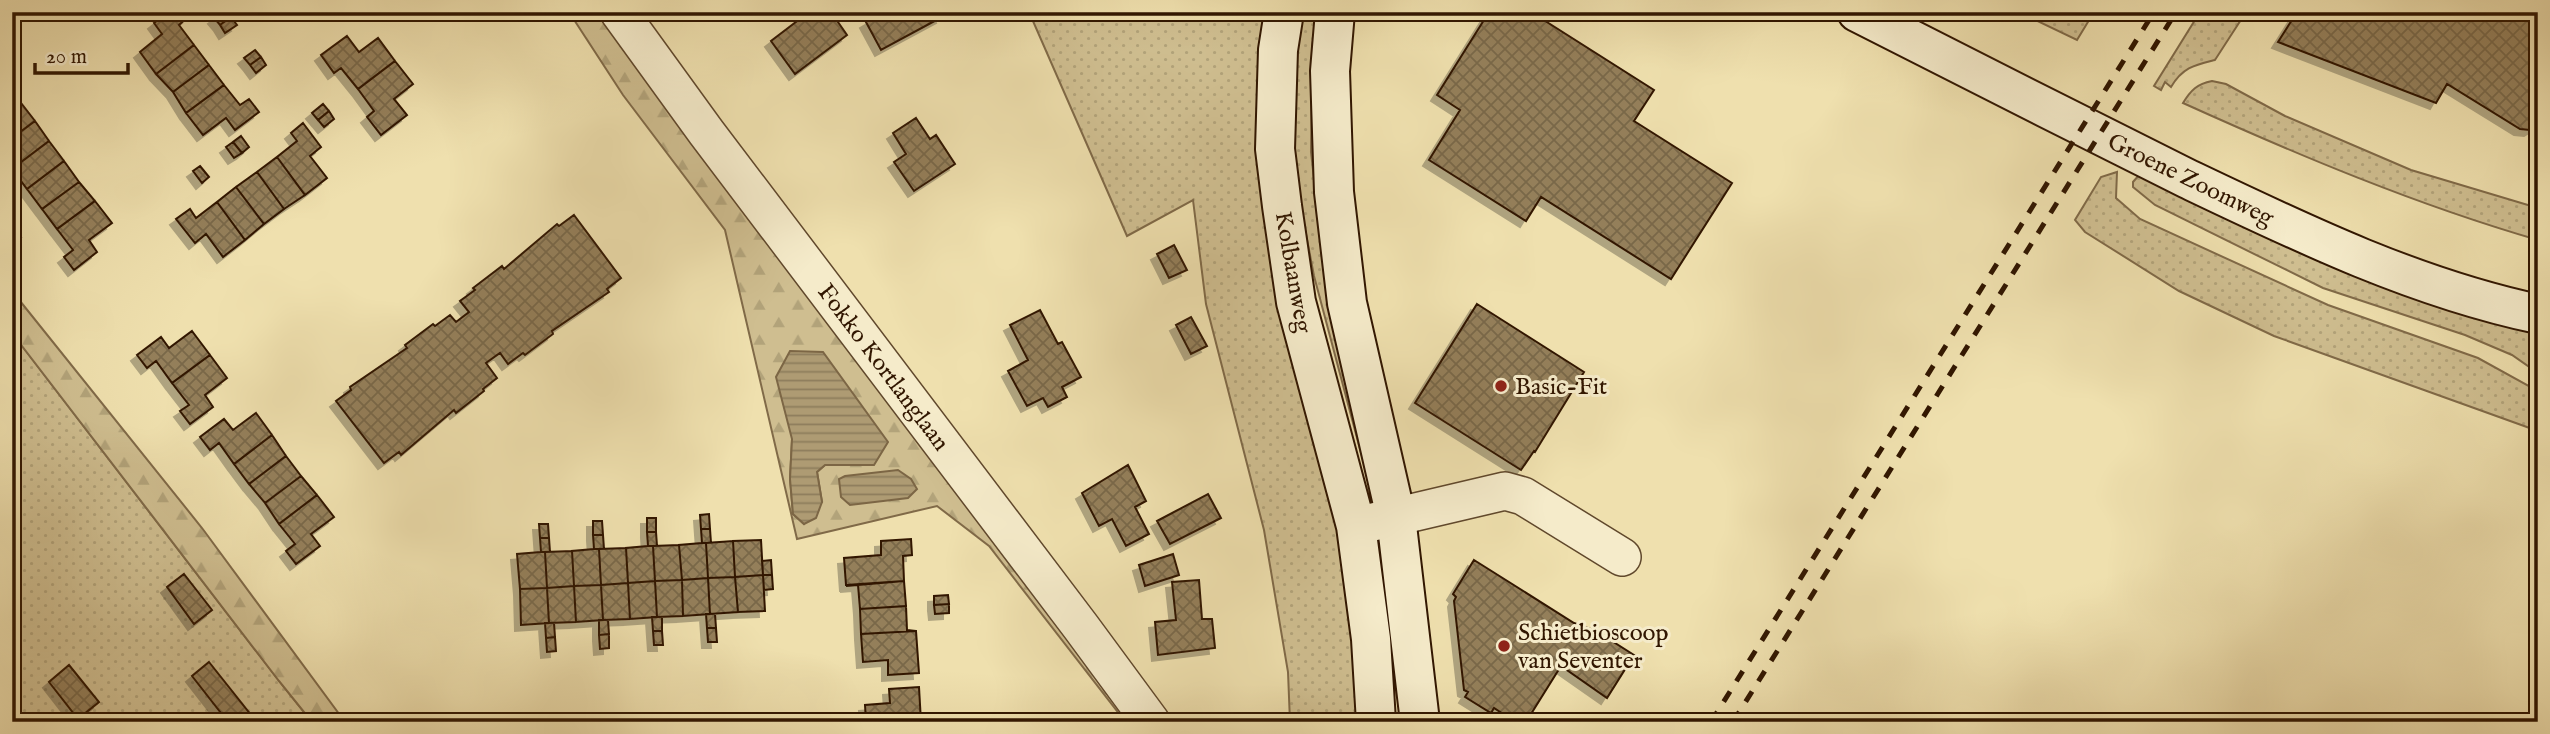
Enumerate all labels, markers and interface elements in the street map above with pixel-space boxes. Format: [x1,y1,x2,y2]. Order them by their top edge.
scale bar [35,32,128,76]
text: 20 m [46,44,87,71]
street label: Groene Zoomweg [2102,127,2280,234]
street label: Kolbaanweg [1267,209,1319,336]
street label: Fokko Kortlanglaan [810,278,956,458]
place label: Basic-Fit [1515,372,1607,403]
marker: Basic-Fit [1493,378,1509,394]
place label: Schietbioscoop van Seventer [1518,618,1669,677]
marker: Schietbioscoop van Seventer [1496,638,1512,654]

